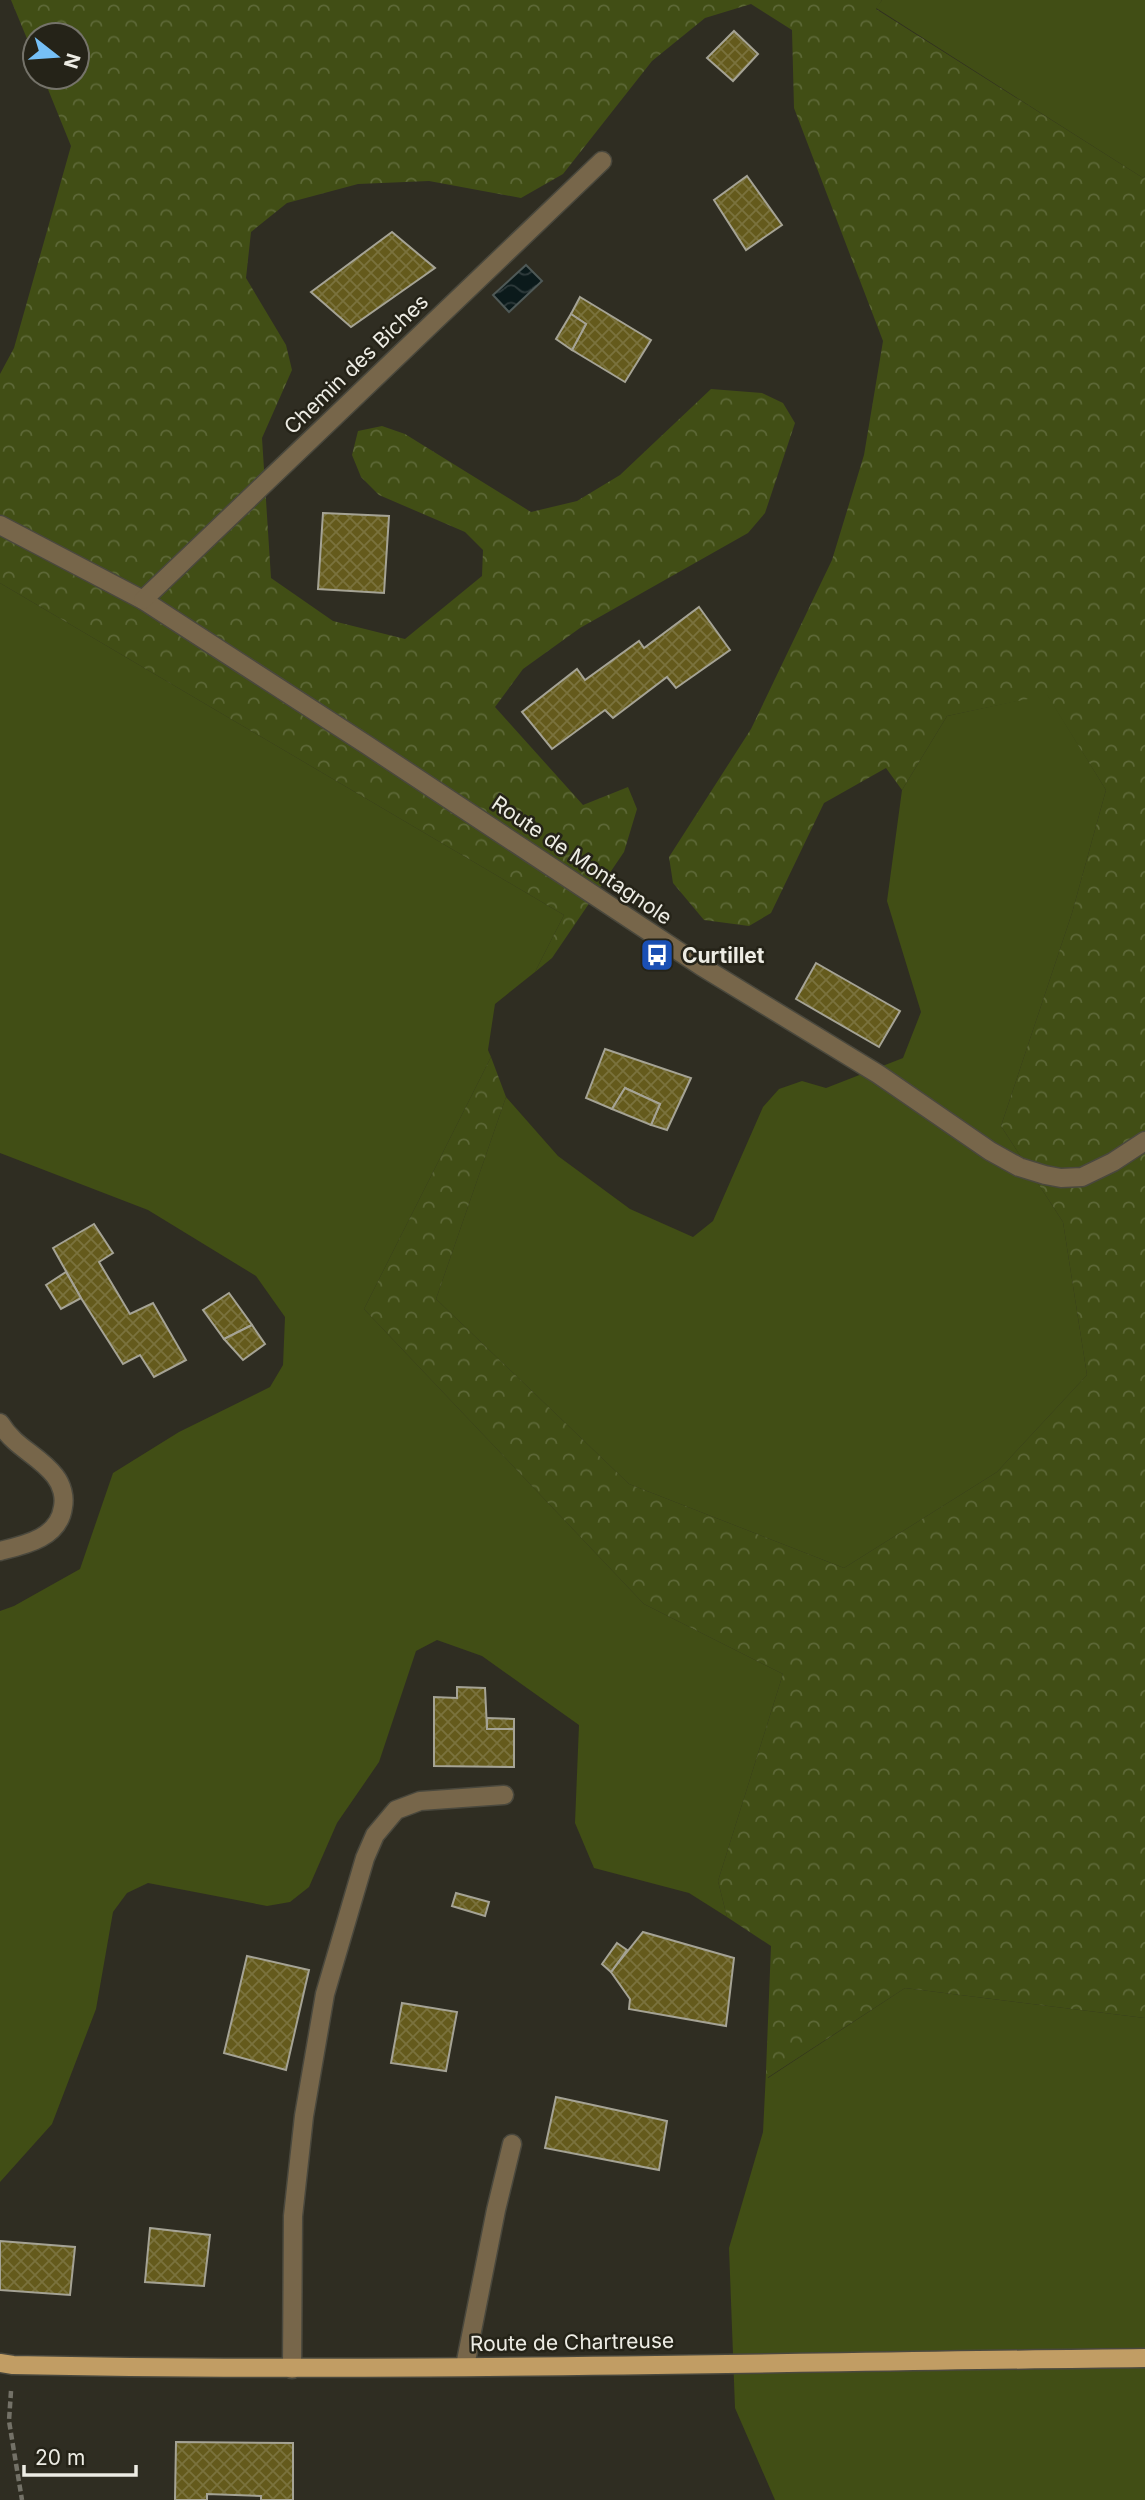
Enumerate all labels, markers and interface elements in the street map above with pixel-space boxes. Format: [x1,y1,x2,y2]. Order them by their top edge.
north arrow [21,21,91,91]
text: N [59,51,85,71]
street label: Chemin des Biches [279,289,433,439]
street label: Route de Montagnole [487,790,677,930]
bus stop icon: Curtillet [638,936,676,974]
place label: Curtillet [682,943,765,968]
street label: Route de Chartreuse [470,2328,674,2356]
scale bar [24,2434,136,2478]
text: 20 m [35,2445,85,2470]

